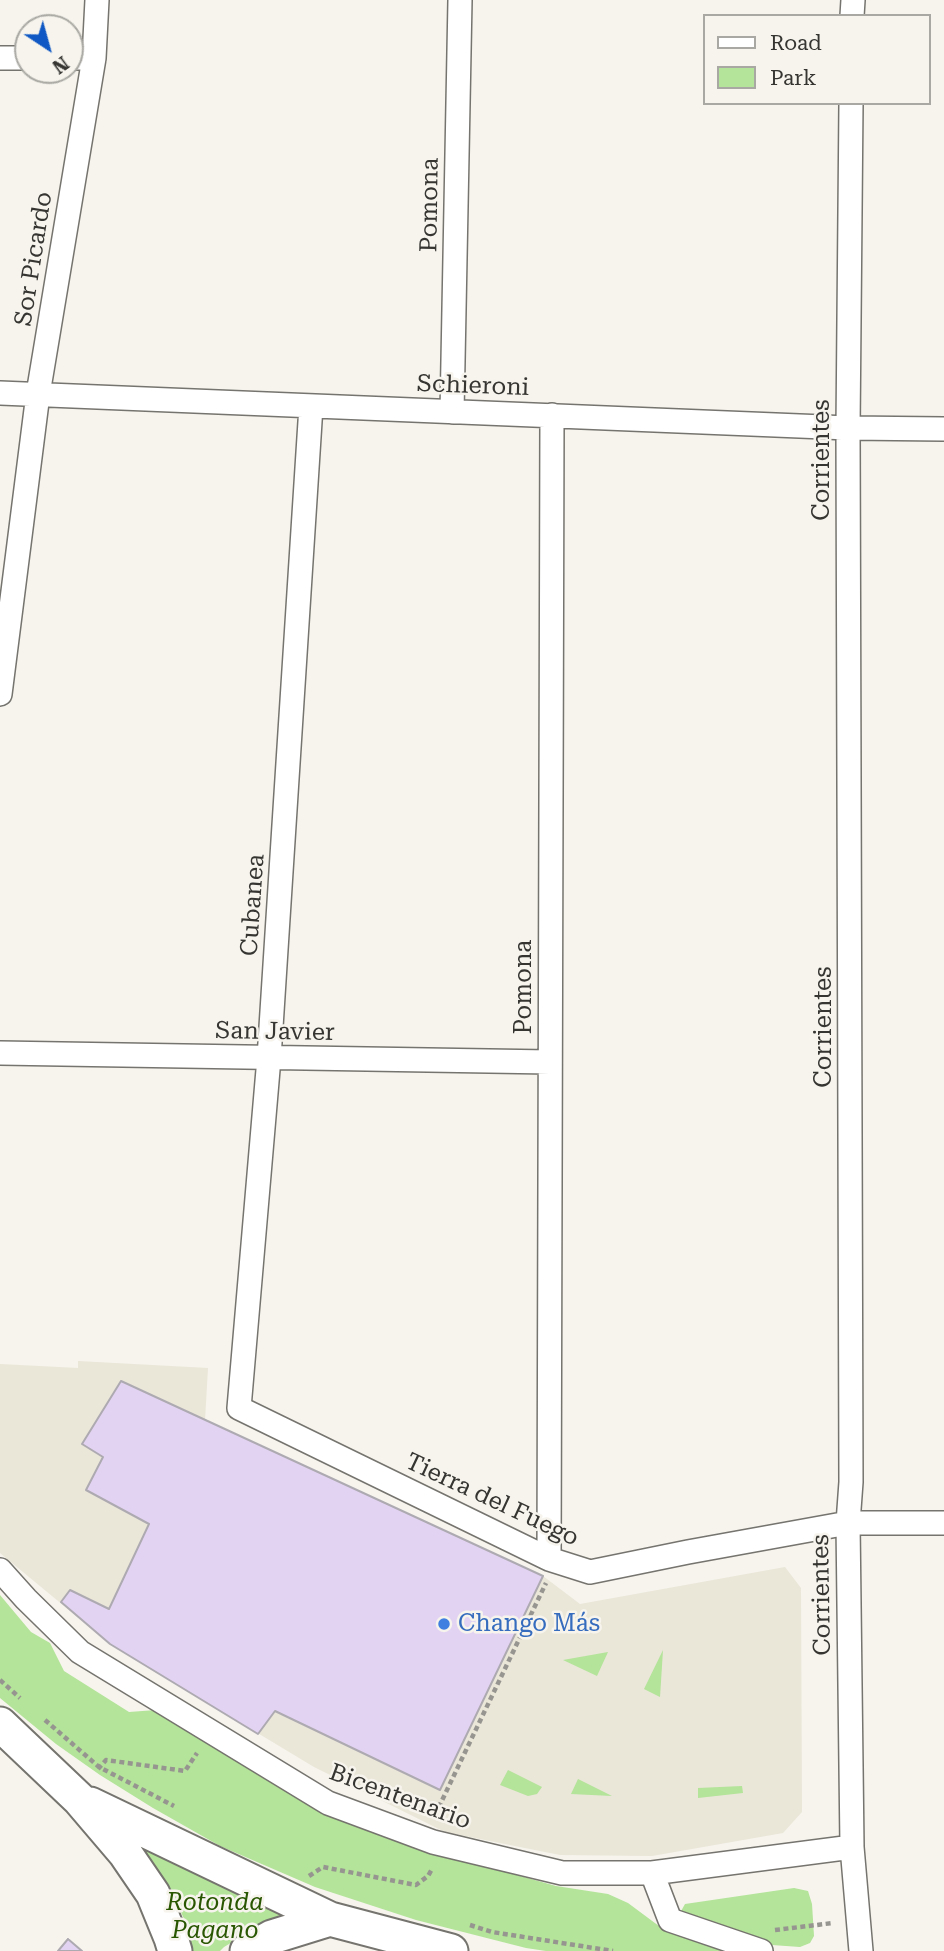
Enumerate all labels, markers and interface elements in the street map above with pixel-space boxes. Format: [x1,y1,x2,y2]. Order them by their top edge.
north arrow [14,14,84,84]
legend [702,14,930,105]
text: Road [770,31,822,55]
text: N [48,51,73,78]
text: Park [770,66,816,90]
street label: Pomona [415,157,445,253]
street label: Sor Picardo [9,190,59,328]
street label: Schieroni [416,370,530,402]
street label: Corrientes [808,399,836,521]
street label: Cubanea [235,853,271,957]
street label: Pomona [510,940,538,1034]
street label: Corrientes [810,966,838,1088]
street label: San Javier [215,1017,335,1047]
street label: Tierra del Fuego [401,1447,583,1553]
street label: Corrientes [807,1534,837,1656]
place label: Chango Más [458,1610,600,1638]
marker: Chango Más [436,1616,452,1632]
street label: Bicentenario [325,1758,475,1836]
park label: Rotonda Pagano [166,1889,264,1945]

